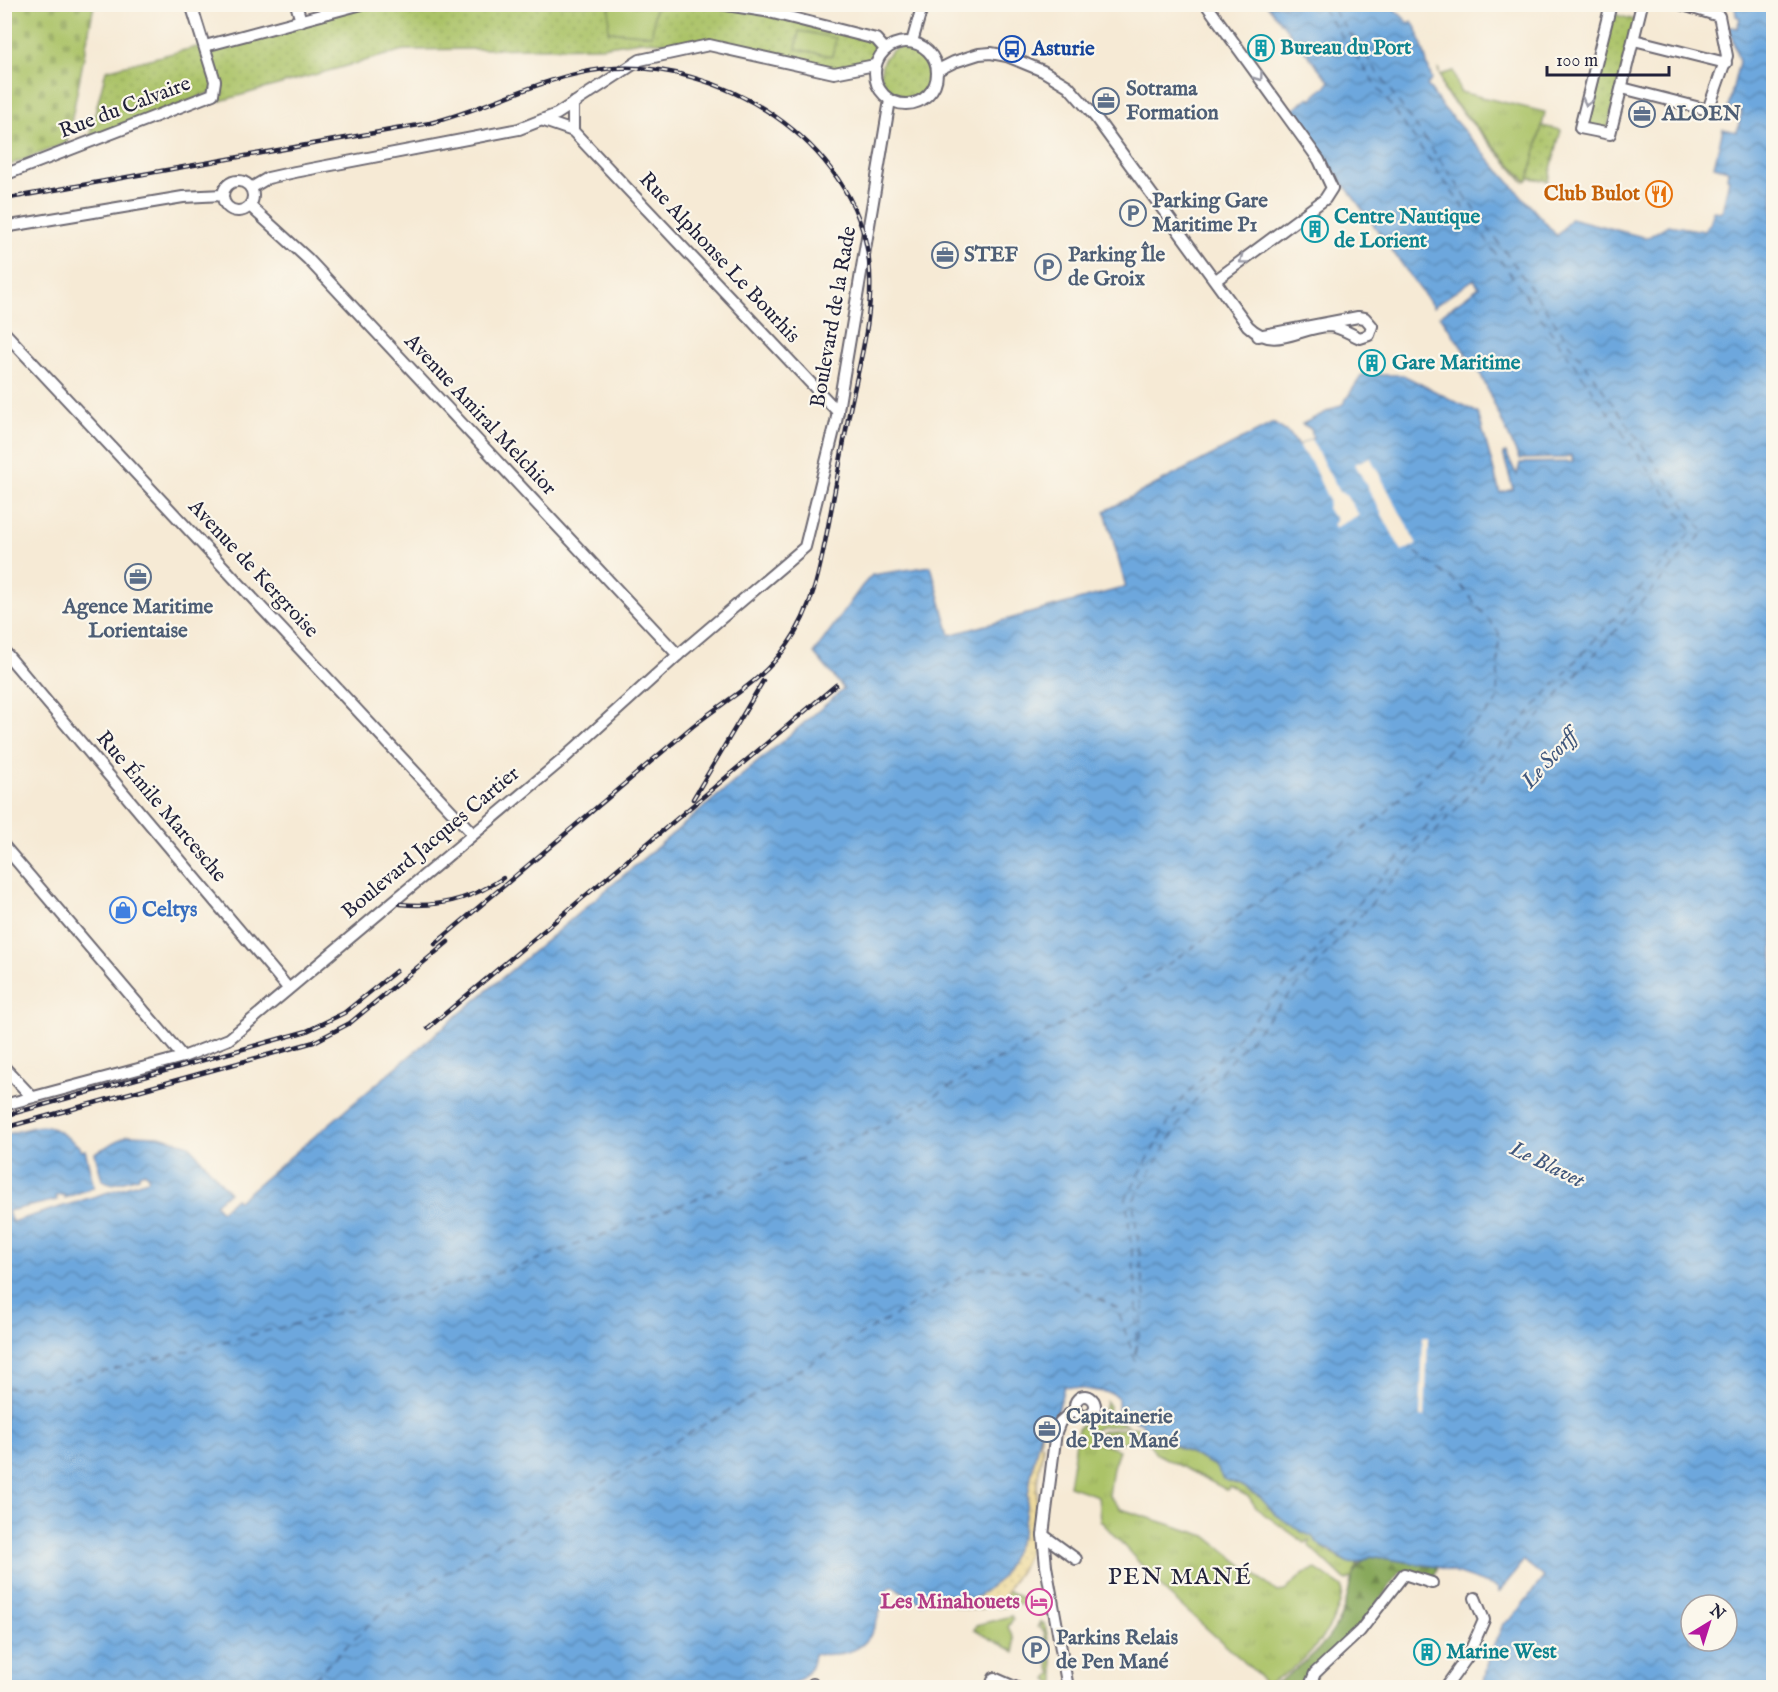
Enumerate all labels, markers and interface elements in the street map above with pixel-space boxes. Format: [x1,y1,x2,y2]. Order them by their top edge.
building icon: Bureau du Port [1246,33,1276,63]
bus stop icon: Asturie [997,34,1027,64]
place label: Bureau du Port [1280,35,1412,62]
place label: Asturie [1031,36,1095,63]
scale bar [1547,39,1668,77]
text: 100 m [1556,50,1598,73]
street label: Rue du Calvaire [55,70,195,145]
one-way arrow [1252,71,1263,82]
place label: Sotrama Formation [1126,76,1219,127]
office icon: Sotrama Formation [1091,86,1121,116]
one-way arrow [1581,97,1594,107]
office icon: ALOEN [1627,99,1657,129]
place label: ALOEN [1661,101,1741,128]
street label: Rue Alphonse Le Bourhis [633,167,805,349]
restaurant icon: Club Bulot [1644,179,1674,209]
place label: Club Bulot [1544,181,1641,208]
place label: Parking Gare Maritime P1 [1152,188,1268,239]
parking icon: Parking Gare Maritime P1 [1118,198,1148,228]
place label: Centre Nautique de Lorient [1334,204,1480,255]
building icon: Centre Nautique de Lorient [1300,214,1330,244]
street label: Boulevard de la Rade [805,224,863,410]
office icon: STEF [930,240,960,270]
place label: Parking Île de Groix [1068,241,1165,293]
place label: STEF [964,242,1019,269]
parking icon: Parking Île de Groix [1033,252,1063,282]
one-way arrow [1239,252,1250,263]
street label: Avenue Amiral Melchior [397,328,562,502]
building icon: Gare Maritime [1357,348,1387,378]
place label: Gare Maritime [1392,350,1521,377]
street label: Avenue de Kergroise [181,493,324,644]
office icon: Agence Maritime Lorientaise [123,562,153,592]
place label: Agence Maritime Lorientaise [62,594,214,645]
water label: Le Scorff [1515,720,1587,796]
street label: Rue Émile Marcesche [90,725,233,889]
street label: Boulevard Jacques Cartier [337,760,526,925]
shop icon: Celtys [108,895,138,925]
place label: Celtys [142,897,197,924]
water label: Le Blavet [1504,1135,1590,1195]
place label: Capitainerie de Pen Mané [1066,1404,1179,1455]
office icon: Capitainerie de Pen Mané [1032,1414,1062,1444]
district label: PEN MANÉ [1108,1562,1252,1593]
hotel icon: Les Minahouets [1024,1587,1054,1617]
place label: Les Minahouets [880,1589,1020,1616]
north arrow [1679,1593,1739,1653]
text: N [1705,1600,1729,1625]
place label: Parkins Relais de Pen Mané [1056,1625,1178,1676]
parking icon: Parkins Relais de Pen Mané [1021,1635,1051,1665]
building icon: Marine West [1412,1637,1442,1667]
place label: Marine West [1446,1639,1558,1666]

